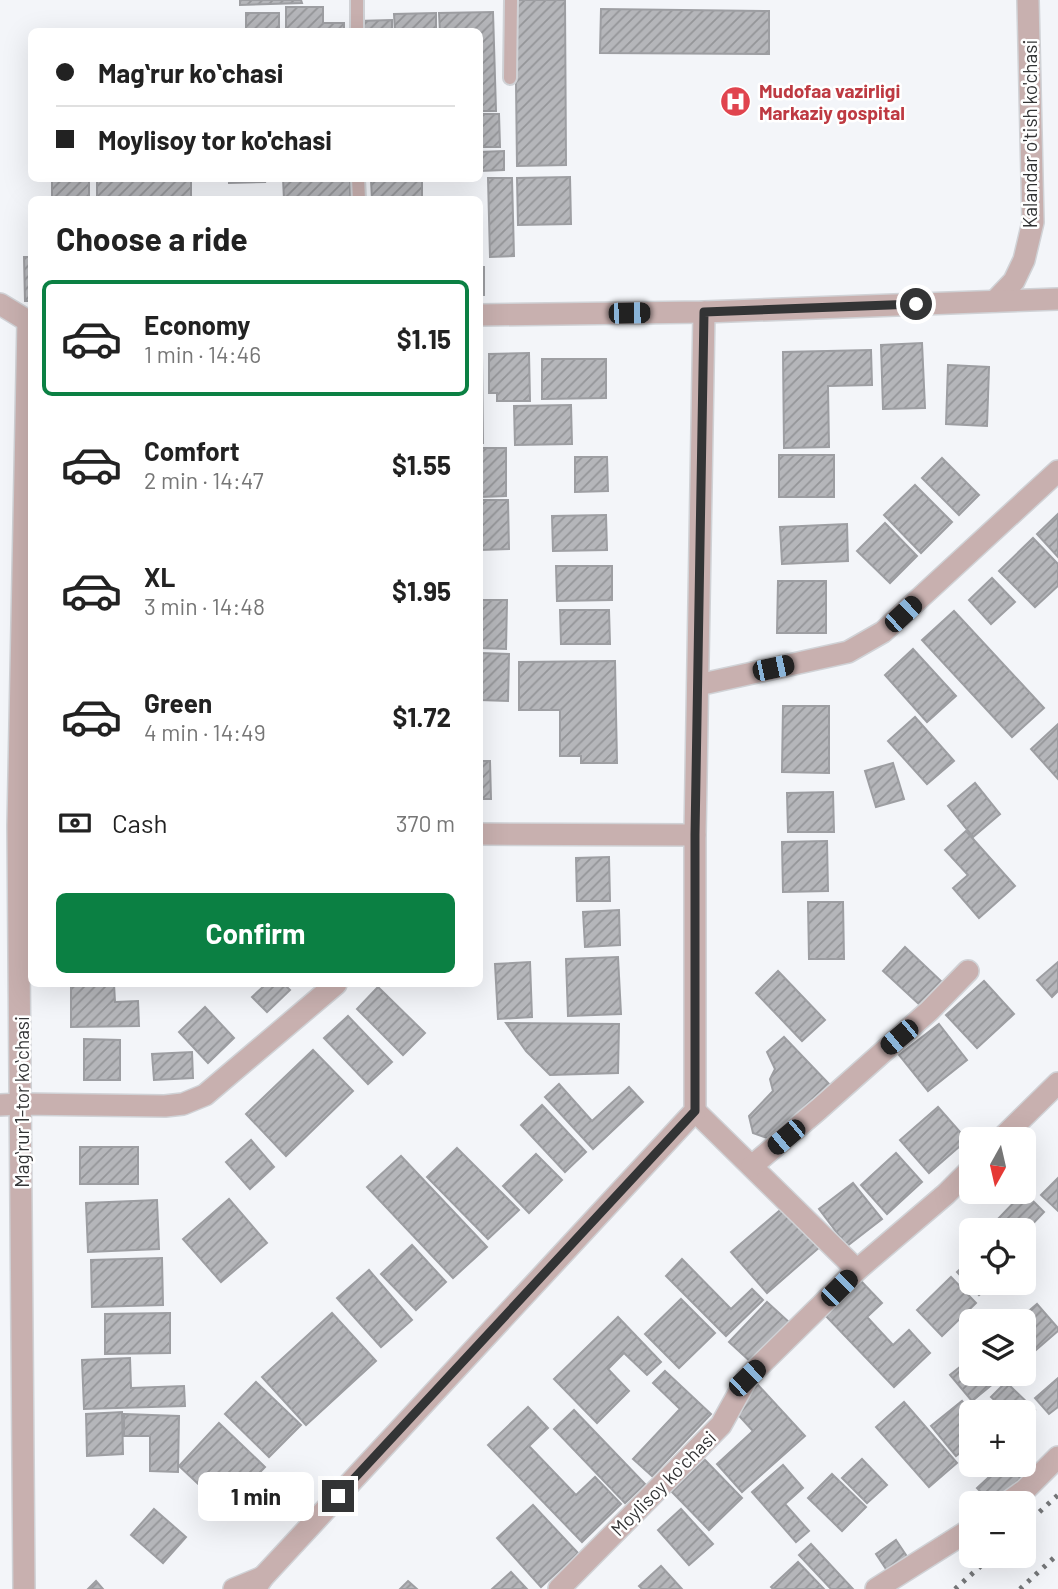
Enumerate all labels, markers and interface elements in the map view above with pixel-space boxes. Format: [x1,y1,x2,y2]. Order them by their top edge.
street label: Kalandar o'tish ko'chasi [1018,40,1041,228]
text: Magʻrur koʻchasi [98,57,283,88]
place label: Mudofaa vazirligi Markaziy gospital [759,79,905,124]
hospital icon: Mudofaa vazirligi Markaziy gospital [719,84,753,118]
text: Moylisoy tor ko'chasi [98,124,332,155]
text: Choose a ride [56,219,248,257]
route start [900,288,932,320]
car [608,302,651,324]
icon: car [60,307,123,370]
text: Economy [144,309,250,340]
text: $1.15 [397,323,451,354]
text: 1 min · 14:46 [144,340,261,368]
icon: car [60,433,123,496]
text: Comfort [144,435,240,466]
text: $1.55 [392,449,451,480]
text: 2 min · 14:47 [144,466,264,494]
icon: car [60,559,123,622]
text: XL [144,561,175,592]
text: $1.95 [392,575,451,606]
text: 3 min · 14:48 [144,592,265,620]
car [881,592,926,636]
car [751,653,796,683]
icon: car [60,685,123,748]
text: Green [144,687,212,718]
text: $1.72 [392,701,451,732]
text: 4 min · 14:49 [144,718,266,746]
icon: cash [56,804,94,842]
text: Cash [112,807,167,838]
text: 370 m [396,809,455,837]
button: Confirm [56,893,455,973]
car [877,1015,922,1059]
street label: Magʻrur 1-tor koʻchasi [10,1016,33,1188]
car [764,1115,809,1159]
north arrow [959,1127,1036,1204]
map controls [959,1127,1036,1568]
button: locate [959,1218,1036,1295]
car [817,1266,862,1310]
button: layers [959,1309,1036,1386]
car [725,1356,770,1400]
button: + [959,1400,1036,1477]
street label: Moylisoy koʻchasi [606,1426,720,1540]
callout: 1 min [198,1472,314,1520]
route end [322,1480,354,1512]
text: 1 min [231,1482,281,1510]
button: − [959,1491,1036,1568]

